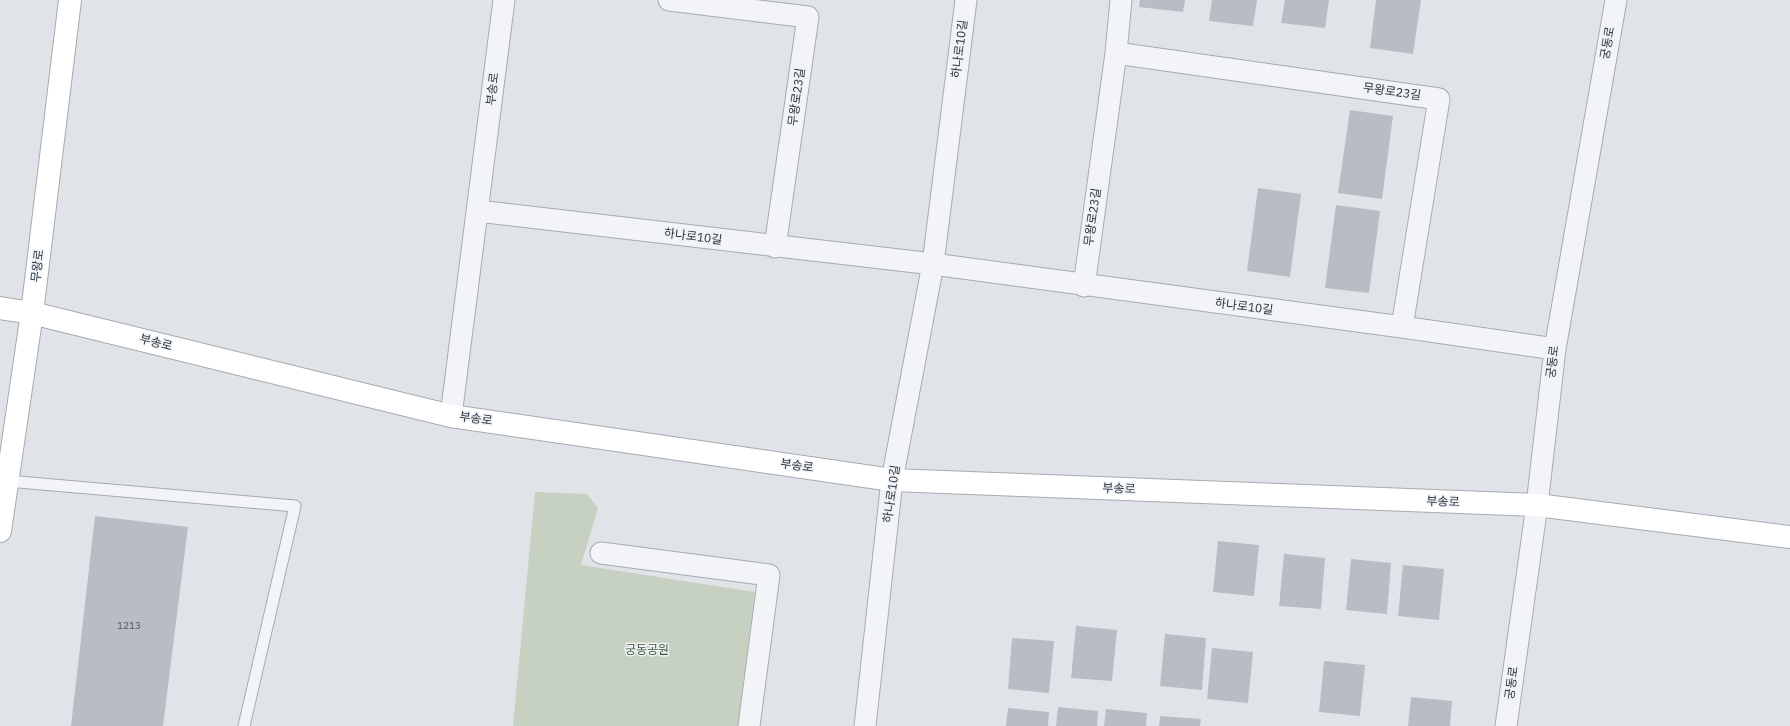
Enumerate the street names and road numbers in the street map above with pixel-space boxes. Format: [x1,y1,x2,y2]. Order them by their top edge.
street label: 하나로10길 [949,19,971,79]
street label: 궁동로 [1598,25,1618,61]
street label: 무왕로23길 [786,67,808,127]
street label: 부송로 [484,72,502,106]
street label: 무왕로23길 [1362,81,1422,103]
street label: 무왕로23길 [1082,187,1104,247]
street label: 하나로10길 [663,226,723,248]
street label: 무왕로 [29,249,47,283]
street label: 하나로10길 [1214,296,1274,318]
street label: 부송로 [138,332,174,354]
street label: 궁동로 [1544,345,1562,379]
street label: 부송로 [459,410,493,428]
street label: 부송로 [780,457,814,475]
street label: 하나로10길 [881,464,903,524]
street label: 부송로 [1102,481,1136,497]
street label: 부송로 [1426,494,1460,510]
street label: 궁동로 [1503,666,1521,700]

